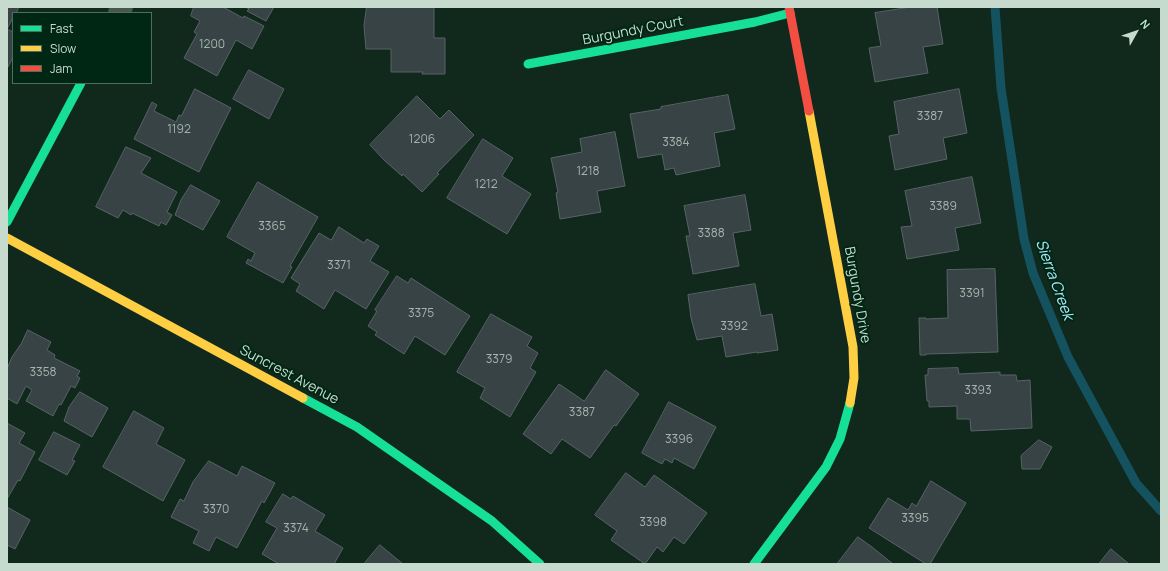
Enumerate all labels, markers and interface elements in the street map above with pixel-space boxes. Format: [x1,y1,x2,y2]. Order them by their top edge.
legend [12,12,152,84]
north arrow [1116,12,1156,52]
street label: Burgundy Court [581,13,685,49]
text: N [1137,16,1154,32]
text: Fast [50,20,74,37]
house number: 1200 [199,38,225,52]
text: Slow [50,40,76,57]
text: Jam [50,60,72,77]
house number: 3387 [917,110,943,124]
house number: 1192 [167,123,191,137]
house number: 1206 [409,133,435,147]
house number: 3384 [662,136,690,150]
house number: 1218 [576,165,600,179]
house number: 1212 [474,178,498,192]
house number: 3389 [929,200,957,214]
house number: 3365 [258,220,286,234]
house number: 3388 [697,227,725,241]
water label: Sierra Creek [1031,237,1077,323]
street label: Burgundy Drive [840,245,874,345]
house number: 3371 [327,259,351,273]
house number: 3391 [959,287,985,301]
house number: 3375 [408,307,434,321]
house number: 3392 [720,320,748,334]
street label: Suncrest Avenue [237,342,341,408]
house number: 3379 [486,353,512,367]
house number: 3358 [29,366,57,380]
house number: 3393 [964,384,992,398]
house number: 3387 [569,406,595,420]
house number: 3396 [665,433,693,447]
house number: 3370 [203,503,229,517]
house number: 3395 [901,512,929,526]
house number: 3398 [639,516,667,530]
house number: 3374 [283,522,309,536]

